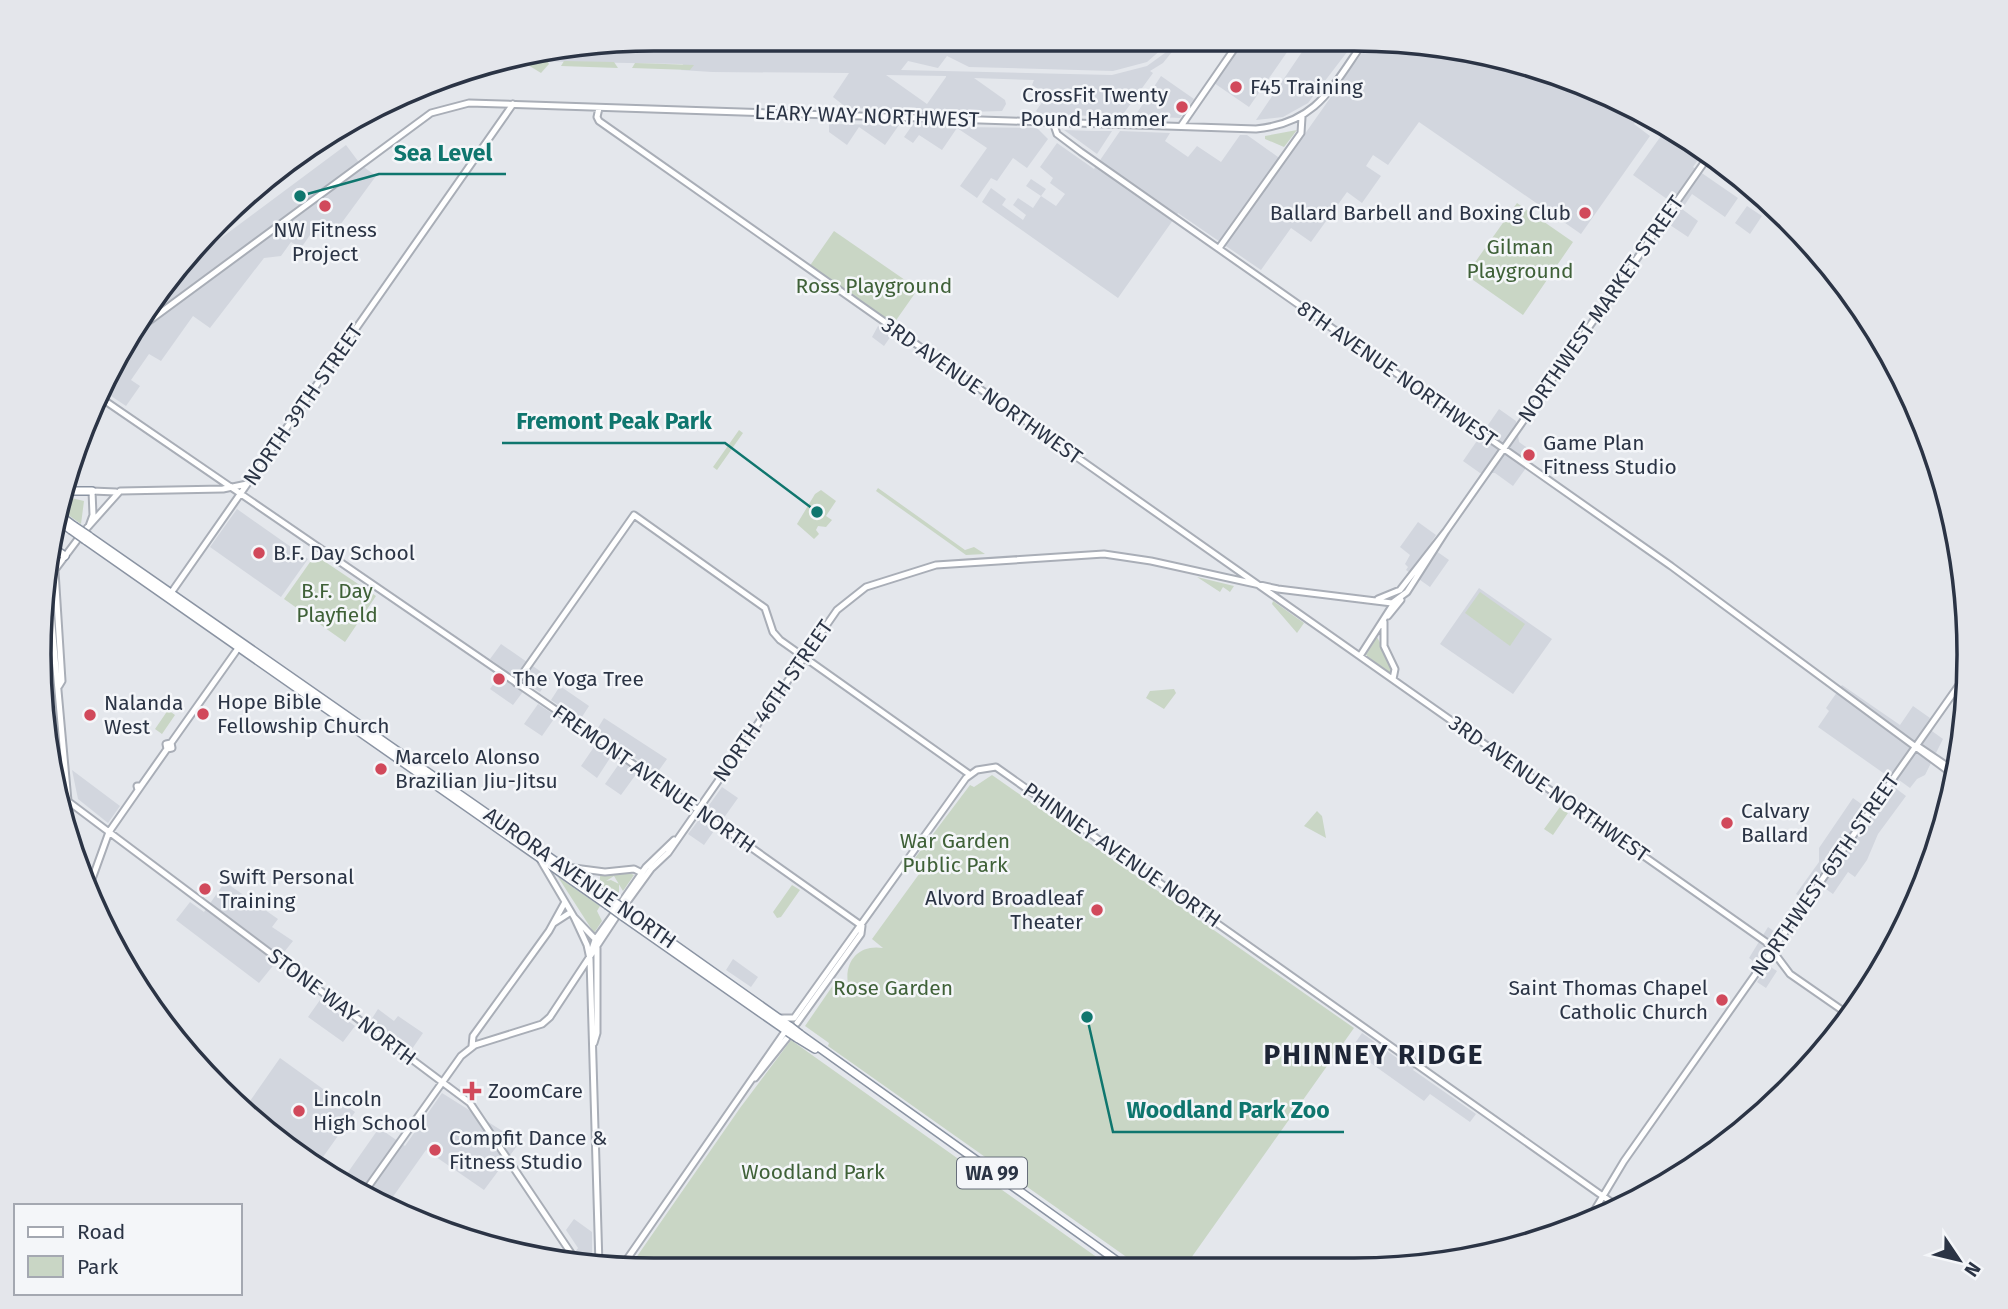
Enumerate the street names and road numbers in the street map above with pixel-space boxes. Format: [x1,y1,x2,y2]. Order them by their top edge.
street label: LEARY WAY NORTHWEST [754,99,980,133]
street label: NORTHWEST MARKET STREET [1513,190,1689,427]
street label: 8TH AVENUE NORTHWEST [1292,295,1502,453]
street label: 3RD AVENUE NORTHWEST [877,312,1087,470]
street label: NORTH 39TH STREET [237,319,369,491]
street label: NORTH 46TH STREET [707,615,839,787]
street label: FREMONT AVENUE NORTH [548,699,760,859]
street label: 3RD AVENUE NORTHWEST [1444,710,1654,868]
street label: NORTHWEST 65TH STREET [1745,769,1905,981]
street label: PHINNEY AVENUE NORTH [1018,777,1226,933]
street label: AURORA AVENUE NORTH [479,802,681,954]
street label: STONE WAY NORTH [263,943,421,1071]
road number: WA 99 [957,1158,1027,1189]

